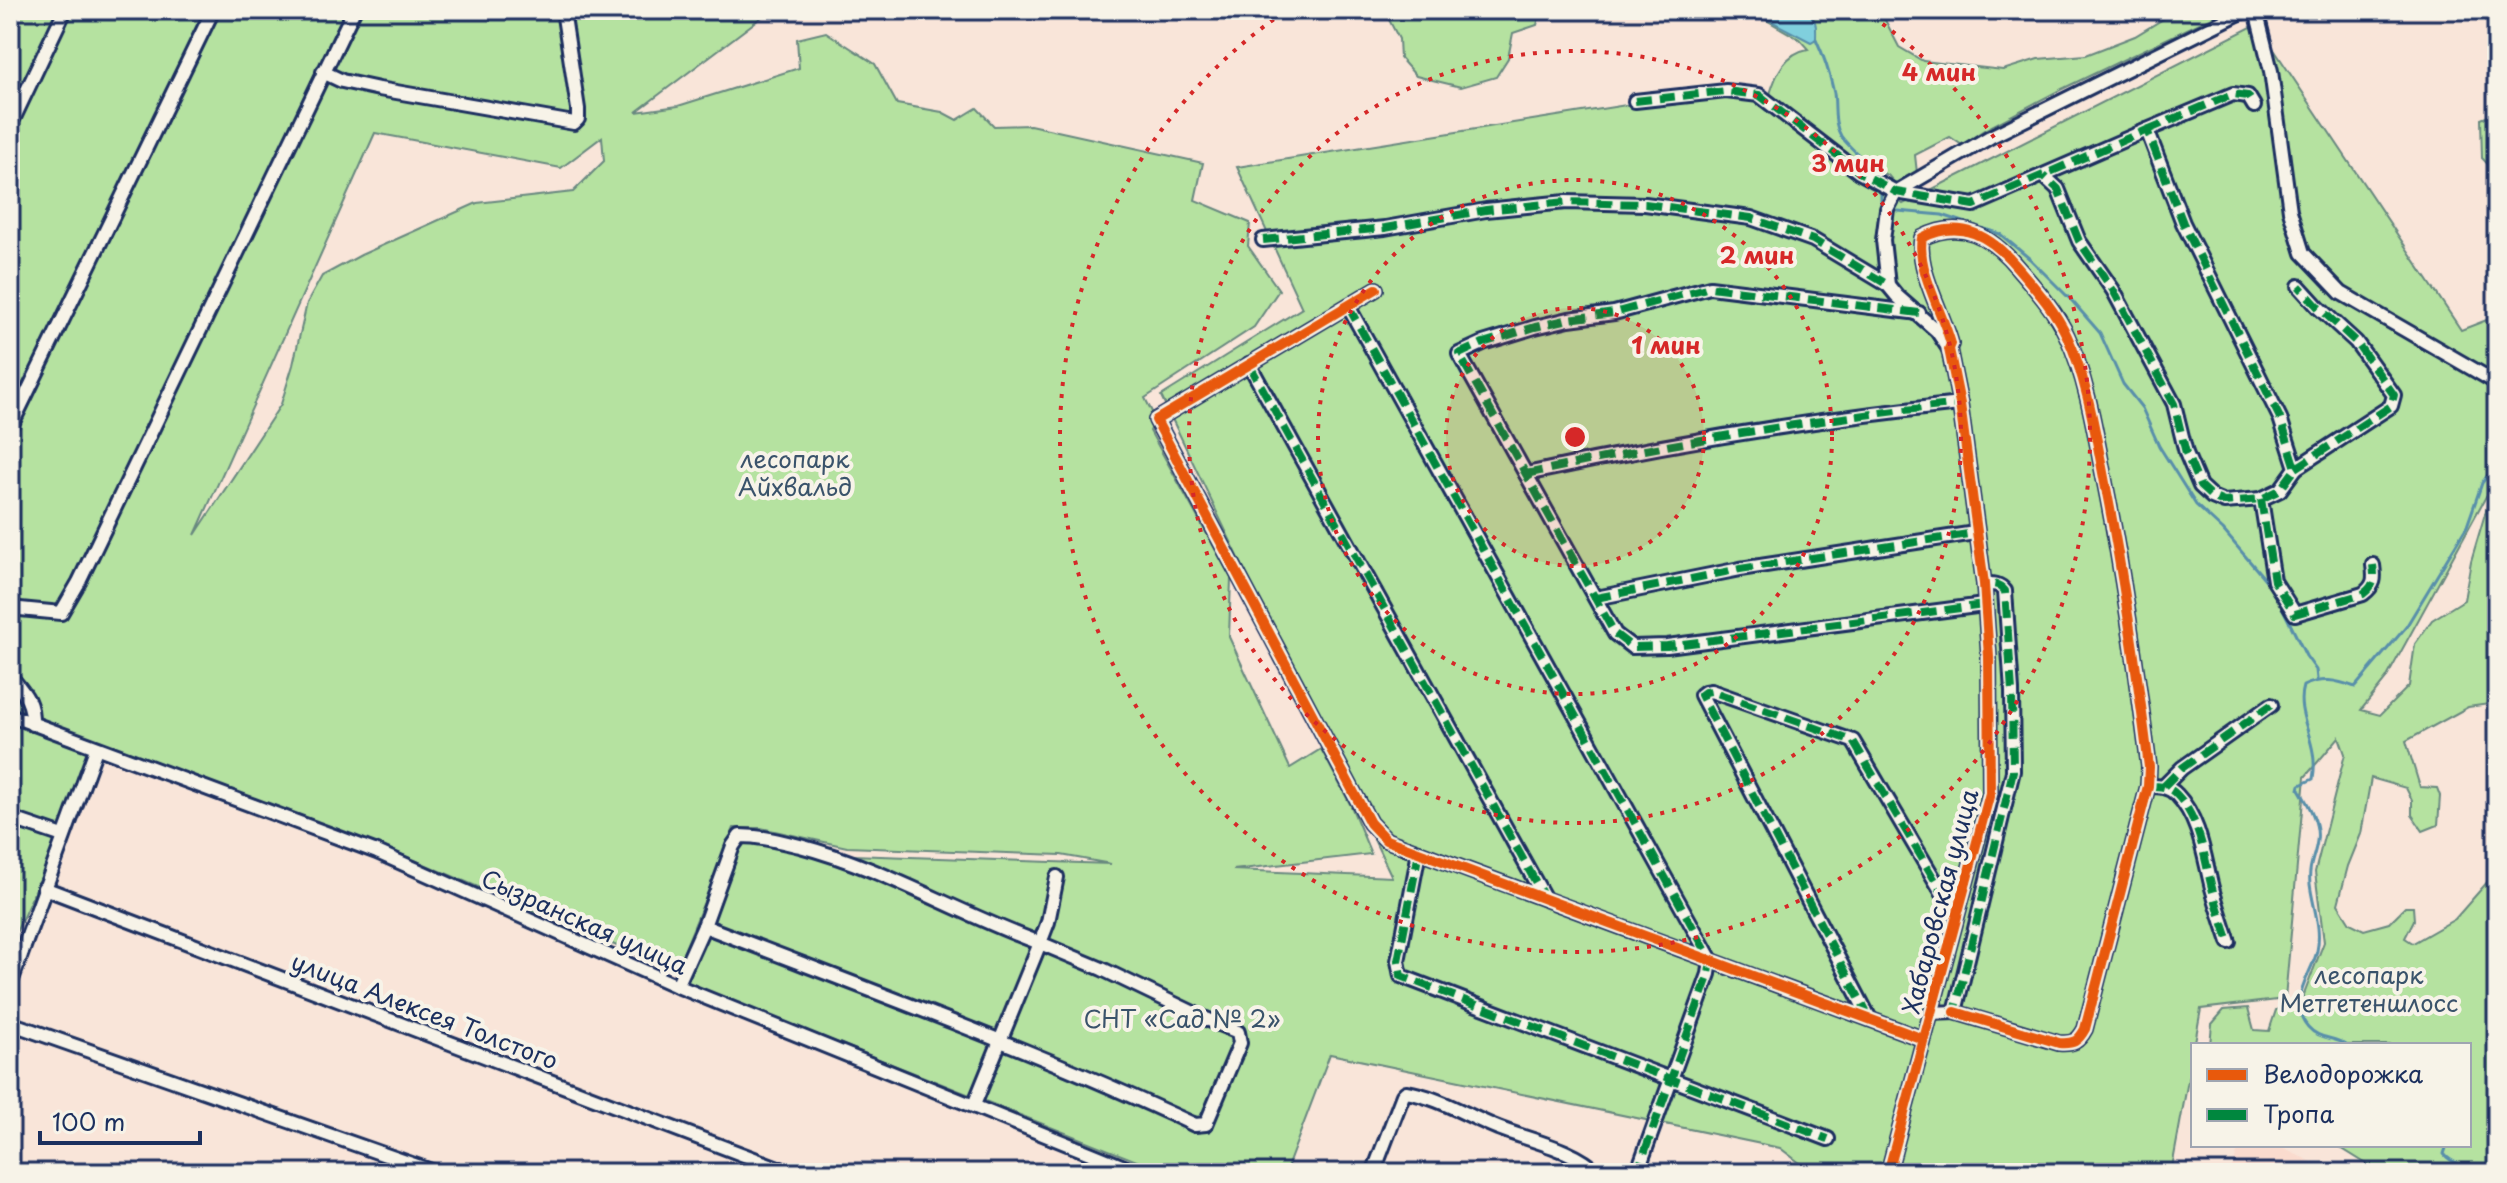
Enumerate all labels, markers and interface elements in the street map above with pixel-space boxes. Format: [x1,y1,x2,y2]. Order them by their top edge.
text: 4 мин [1902,53,1976,89]
text: 3 мин [1811,144,1885,180]
text: 2 мин [1720,236,1794,272]
text: 1 мин [1631,326,1701,362]
centre of rings [1561,423,1589,451]
park label: лесопарк Айхвальд [738,440,852,504]
street label: Хабаровская улица [1892,785,1986,1017]
street label: Сызранская улица [476,859,694,983]
street label: улица Алексея Толстого [286,942,564,1078]
park label: лесопарк Метгетеншлосс [2279,956,2459,1020]
park label: СНТ «Сад № 2» [1083,1000,1281,1036]
legend [2191,1043,2471,1147]
text: Велодорожка [2263,1055,2423,1091]
scale bar [40,1095,200,1145]
text: Тропа [2263,1095,2334,1131]
text: 100 m [52,1103,125,1139]

